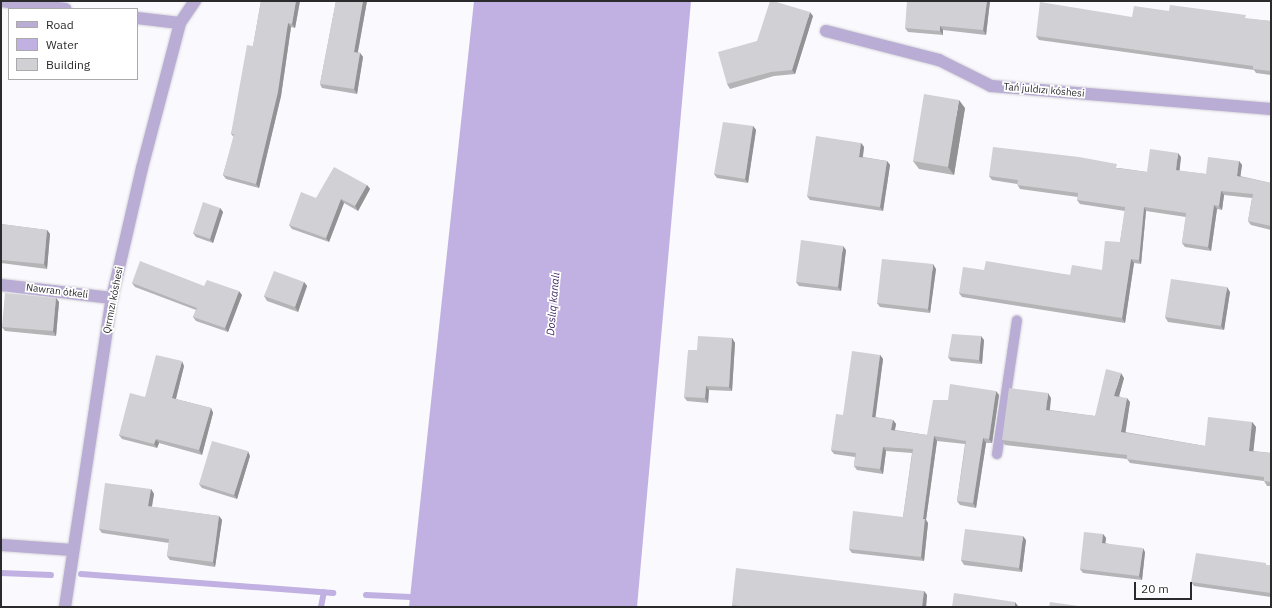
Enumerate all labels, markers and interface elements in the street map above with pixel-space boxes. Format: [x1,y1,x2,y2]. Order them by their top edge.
legend [8,8,138,80]
text: Road [46,17,74,32]
text: Water [46,37,78,52]
text: Building [46,57,90,72]
street label: Tań juldızı kóshesi [1003,80,1085,100]
street label: Qırmızı kóshesi [101,265,125,335]
water label: Doslıq kanalı [544,272,562,336]
street label: Nawran ótkeli [26,281,88,301]
scale bar [1136,574,1194,600]
text: 20 m [1141,581,1169,596]

